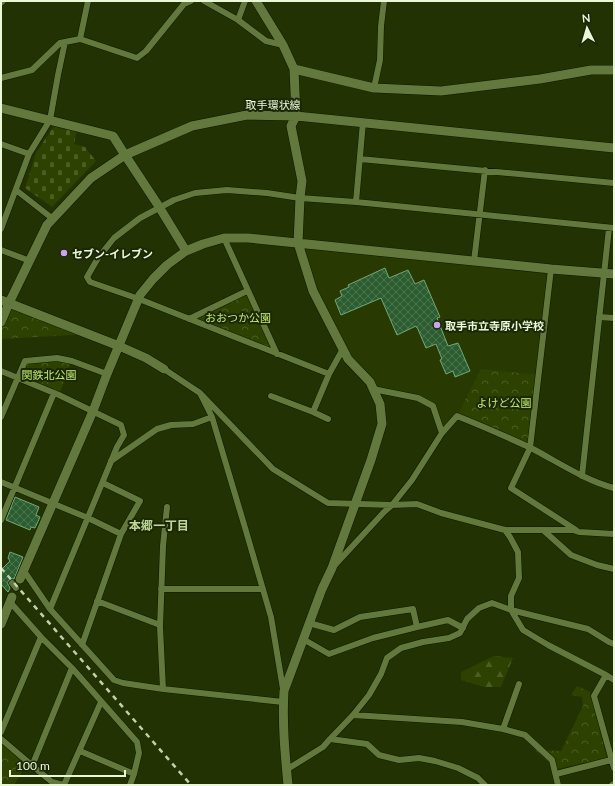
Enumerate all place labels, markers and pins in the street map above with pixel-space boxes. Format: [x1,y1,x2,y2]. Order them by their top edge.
place label: セブン-イレブン [72,247,153,260]
marker: セブン-イレブン [59,248,69,258]
place label: 取手市立寺原小学校 [445,319,544,332]
marker: 取手市立寺原小学校 [432,320,442,330]

